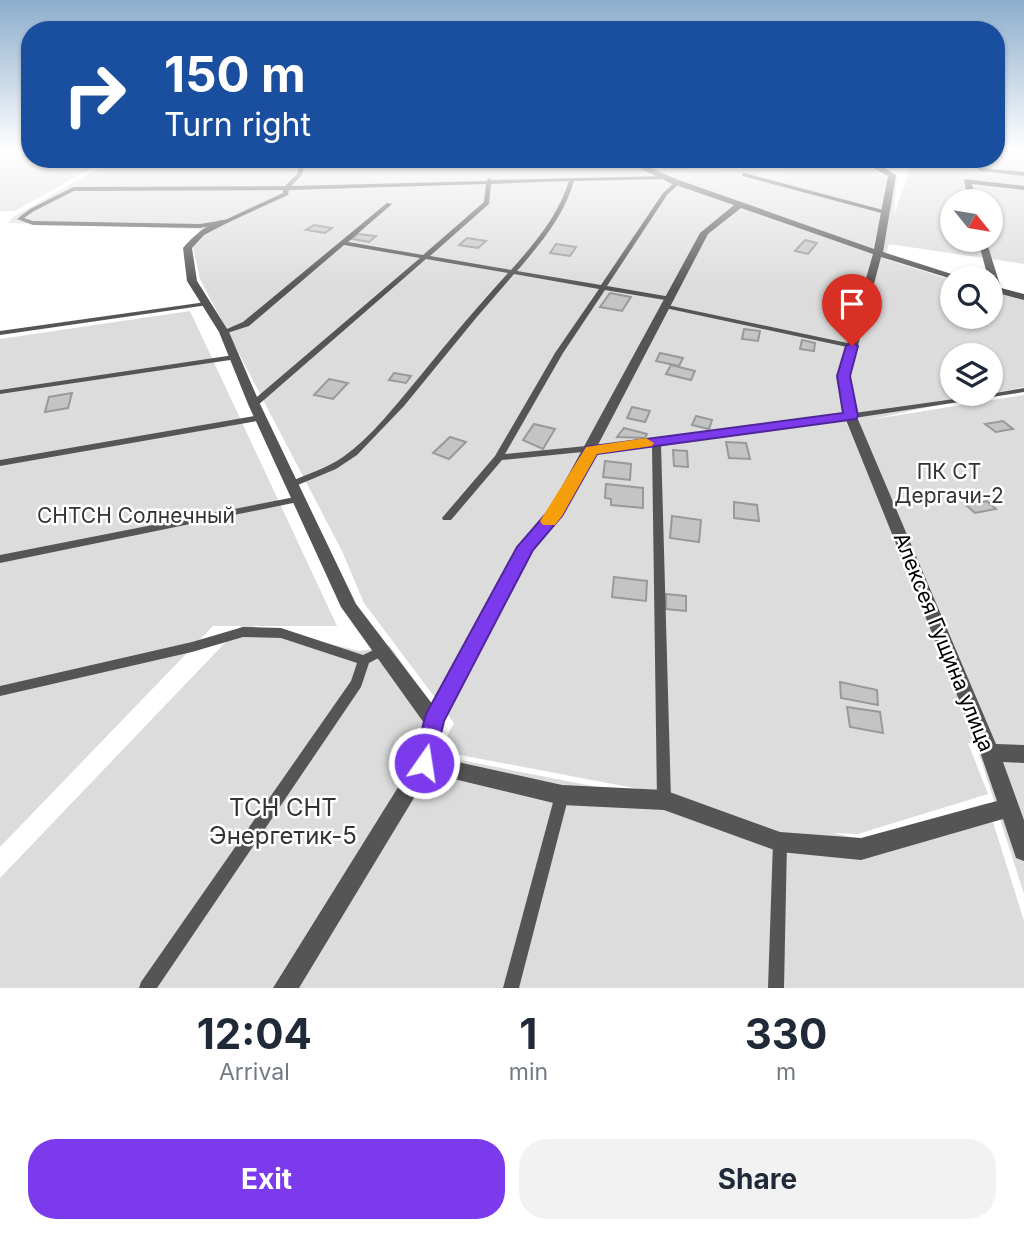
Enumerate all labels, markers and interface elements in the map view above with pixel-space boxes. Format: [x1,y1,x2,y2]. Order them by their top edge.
text: 150 m [164,45,306,104]
icon: right [49,49,140,140]
text: Turn right [164,105,311,144]
north arrow [940,189,1003,252]
map controls [940,189,1003,406]
button: search [940,266,1003,329]
pin [822,274,882,346]
icon: arrive [833,285,871,323]
button: layers [940,343,1003,406]
park label: ПК СТ Дергачи-2 [894,459,1004,508]
park label: СНТСН Солнечный [37,503,235,528]
street label: Алексея Гущина улица [889,529,999,755]
position arrow [387,726,461,800]
park label: ТСН СНТ Энергетик-5 [209,793,357,850]
text: 12:04 [197,1008,312,1059]
text: 1 [519,1008,537,1059]
text: 330 [745,1008,827,1059]
text: Arrival [219,1058,290,1086]
text: min [509,1058,548,1086]
text: m [776,1058,796,1086]
button: Exit [28,1139,505,1219]
button: Share [519,1139,996,1219]

